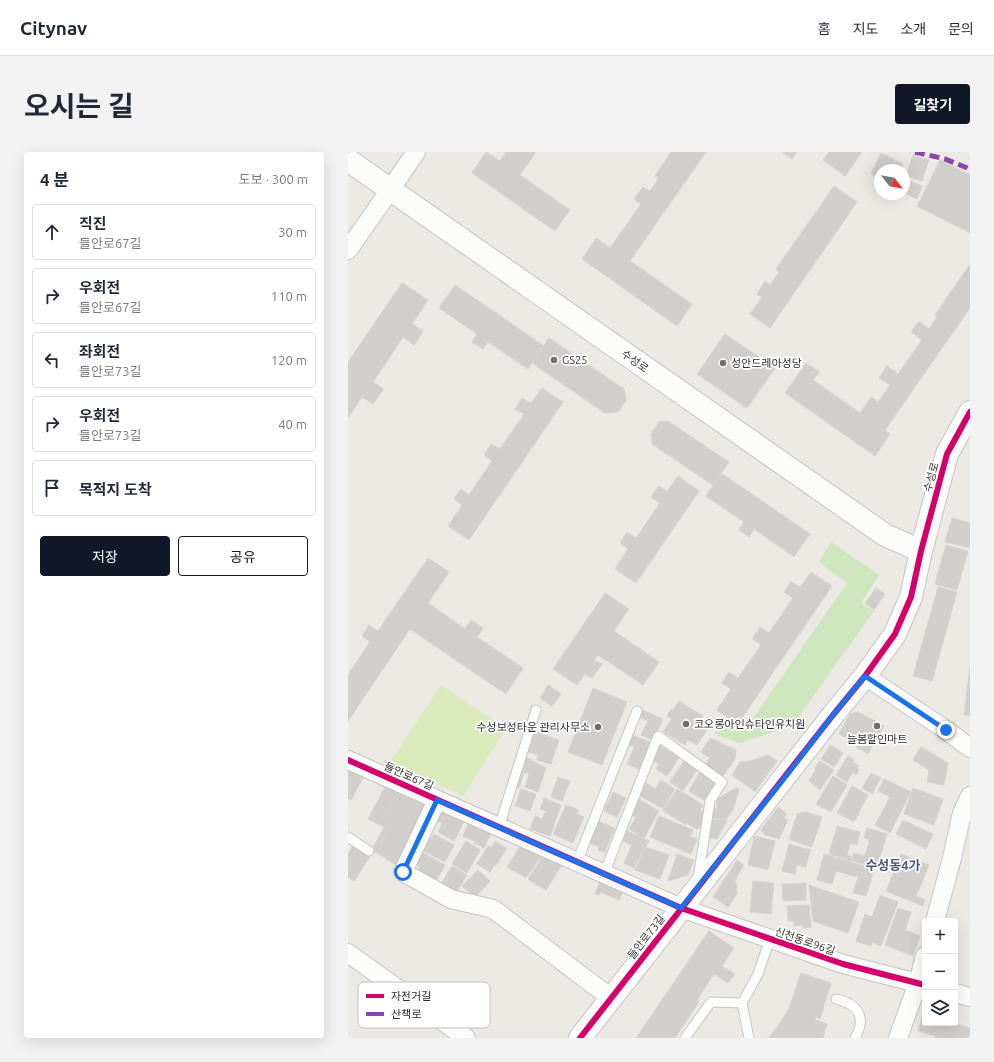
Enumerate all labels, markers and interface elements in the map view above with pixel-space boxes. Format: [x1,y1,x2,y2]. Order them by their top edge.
text: Citynav [20,17,87,39]
text: 홈 [818,21,831,37]
text: 지도 [853,21,878,37]
text: 소개 [900,21,926,37]
text: 문의 [948,21,974,37]
button: 길찾기 [895,84,970,124]
text: 오시는 길 [24,90,134,121]
north arrow [874,164,910,200]
text: 4 분 [40,170,69,189]
text: 도보 · 300 m [239,172,308,186]
text: 직진 [79,215,107,232]
icon: ahead [41,221,63,243]
text: 30 m [278,225,307,239]
text: 들안로67길 [79,236,142,250]
text: 우회전 [79,279,120,296]
icon: right [41,285,63,307]
text: 110 m [271,289,307,303]
text: 들안로67길 [79,300,142,314]
text: 좌회전 [79,343,120,360]
street label: 수성로 [619,347,651,375]
icon: left [41,349,63,371]
text: 120 m [271,353,307,367]
place label: GS25 [562,354,587,366]
marker: GS25 [549,355,559,365]
place label: 성안드레아성당 [731,357,802,369]
marker: 성안드레아성당 [718,358,728,368]
text: 들안로73길 [79,364,142,378]
text: 우회전 [79,407,120,424]
icon: right [41,413,63,435]
text: 40 m [278,417,307,431]
text: 들안로73길 [79,428,142,442]
street label: 수성로 [921,461,941,493]
icon: arrive [41,477,63,499]
text: 목적지 도착 [79,481,152,498]
button: 저장 [40,536,170,576]
button: 공유 [178,536,308,576]
place label: 코오롱아인슈타인유치원 [694,718,805,730]
marker: 코오롱아인슈타인유치원 [681,719,691,729]
place label: 수성보성타운 관리사무소 [476,721,590,733]
marker: 늘봄할인마트 [872,721,882,731]
route end [937,721,955,739]
marker: 수성보성타운 관리사무소 [593,722,603,732]
place label: 늘봄할인마트 [847,733,907,745]
street label: 들안로67길 [382,760,436,792]
district label: 수성동4가 [865,858,921,872]
route start [394,863,412,881]
street label: 들안로73길 [625,912,667,962]
map controls [922,918,958,1026]
button: + [922,918,958,954]
street label: 신천동로96길 [773,925,837,957]
button: − [922,954,958,990]
legend [358,982,490,1028]
text: 자전거길 [391,990,431,1002]
button: layers [922,990,958,1026]
text: 산책로 [391,1008,421,1020]

